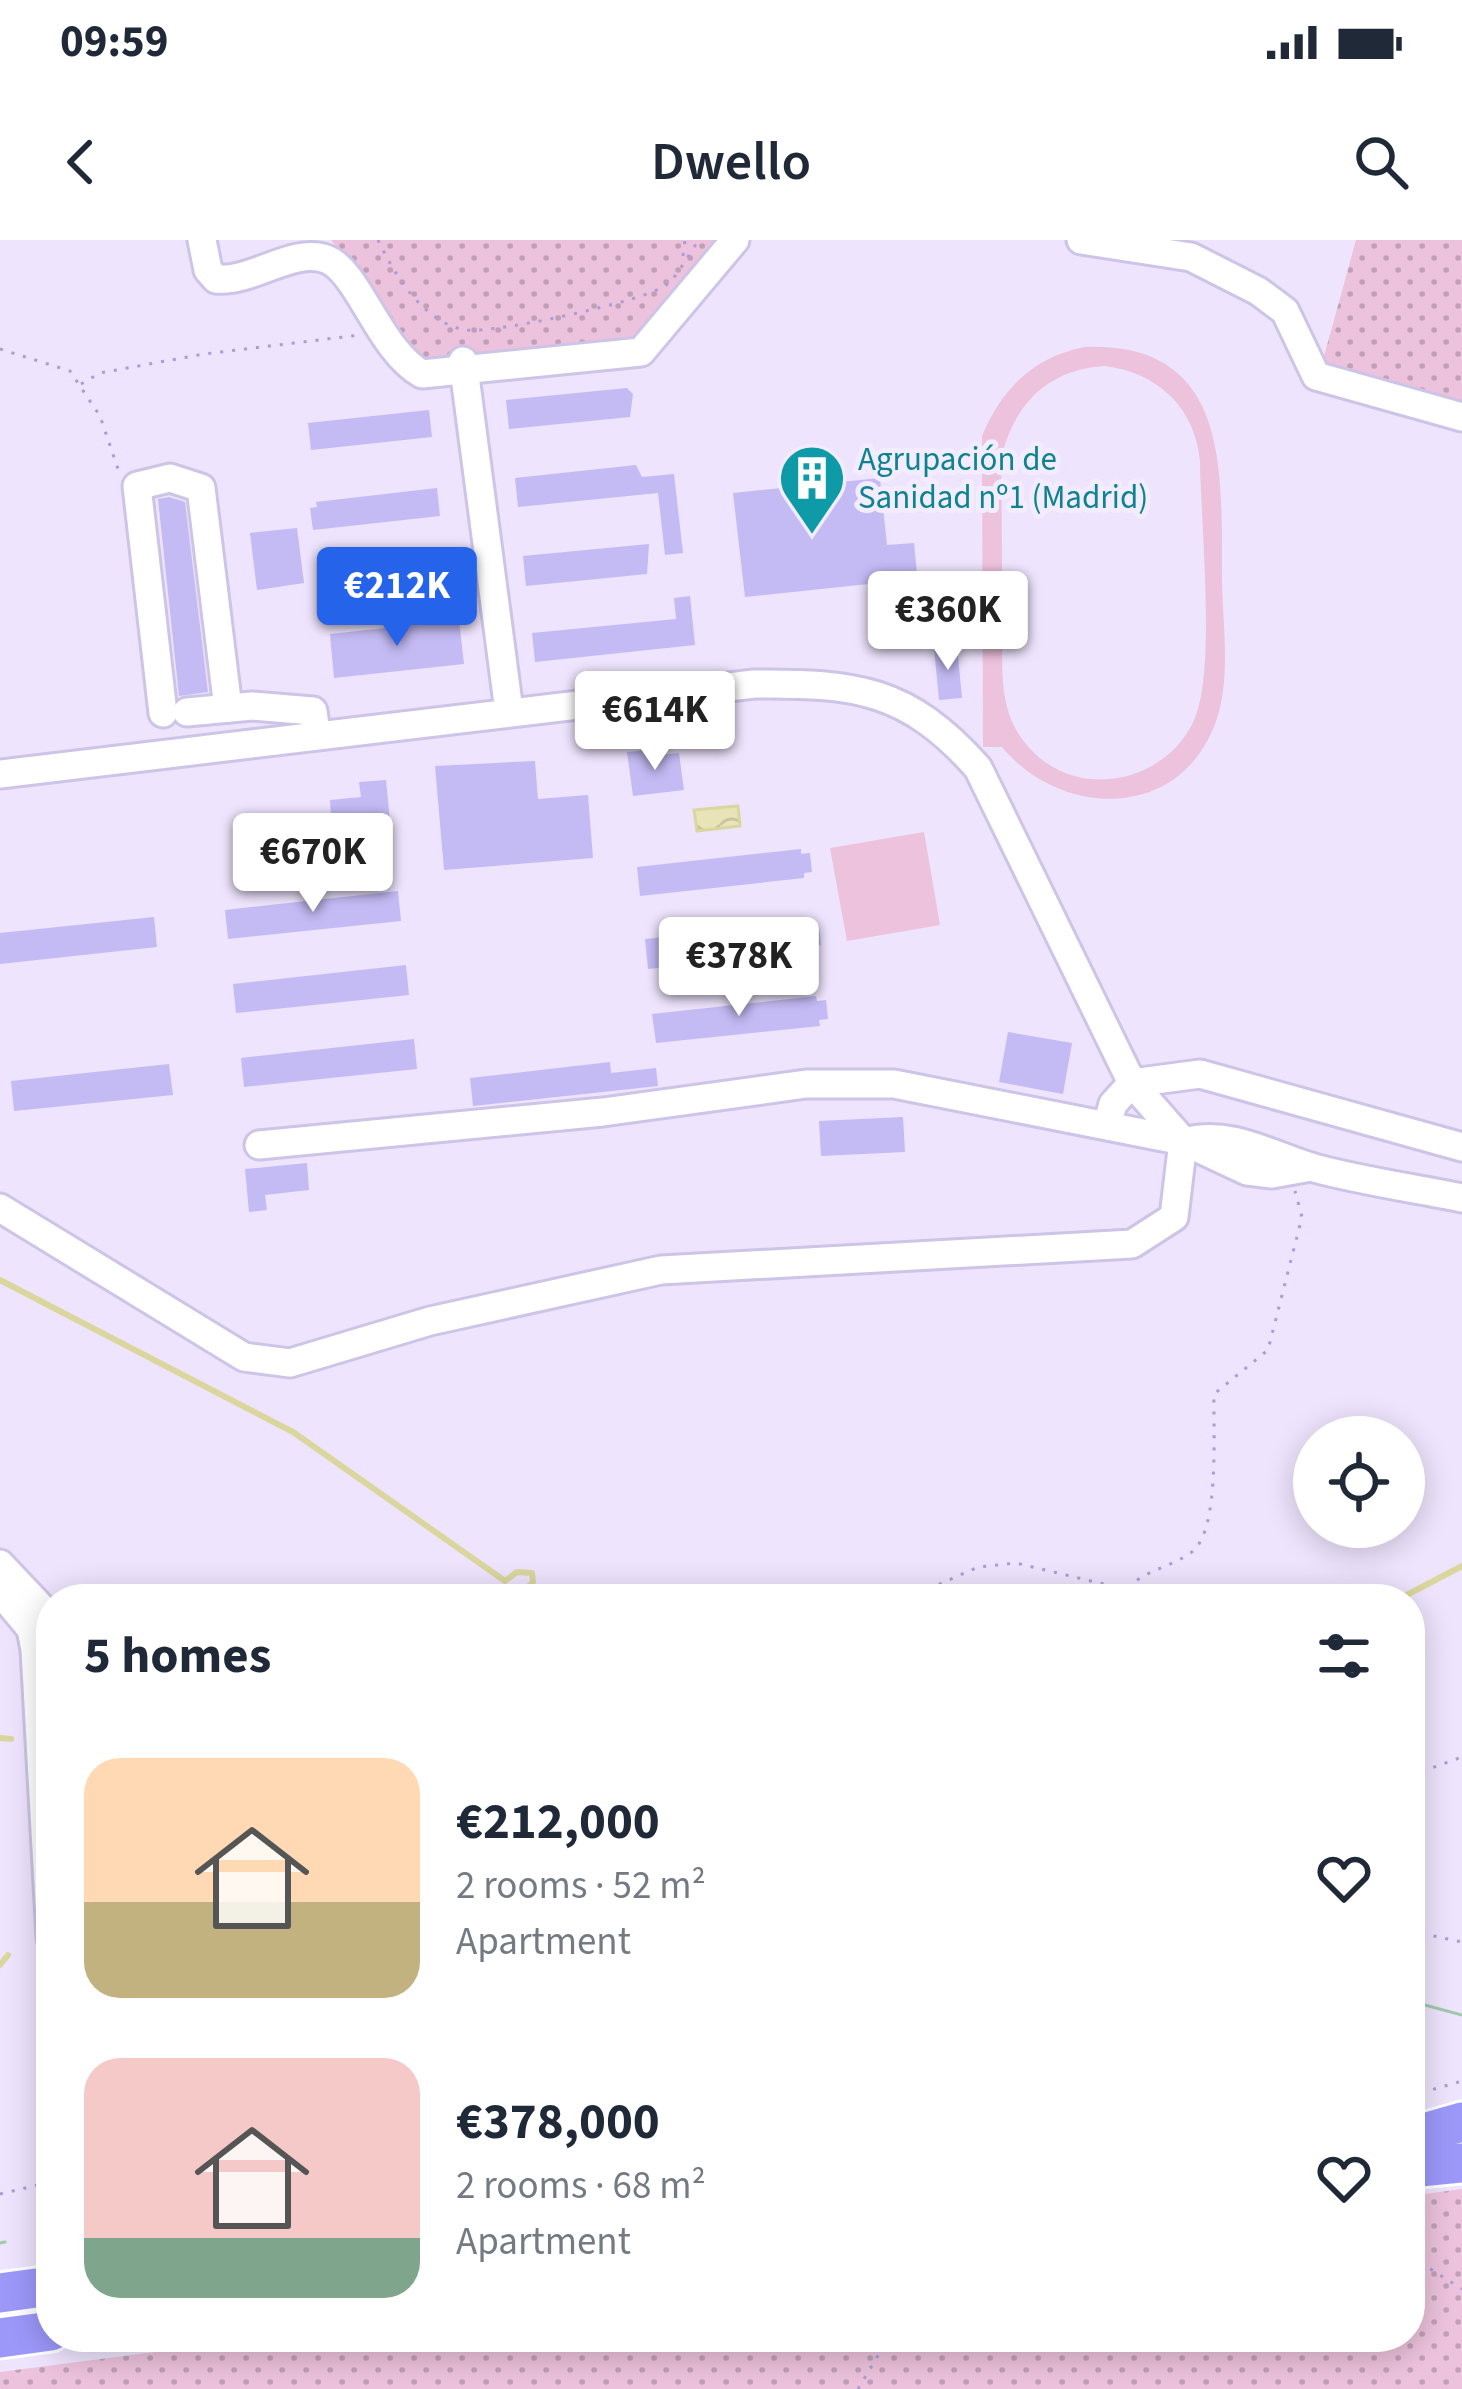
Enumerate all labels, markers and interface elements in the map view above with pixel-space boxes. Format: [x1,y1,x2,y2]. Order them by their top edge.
text: 09:59 [60,10,169,74]
text: Dwello [651,124,811,201]
icon: back [48,129,114,195]
icon: search [1348,129,1414,195]
place label: Agrupación de Sanidad nº1 (Madrid) [858,436,1148,521]
building icon: Agrupación de Sanidad nº1 (Madrid) [777,443,847,537]
pin: €212K [313,547,481,649]
text: €212K [344,558,450,614]
pin: €360K [864,571,1032,673]
text: €360K [895,582,1001,638]
pin: €614K [571,671,739,773]
text: €614K [602,682,708,738]
pin: €670K [229,813,397,915]
text: €670K [260,824,366,880]
pin: €378K [655,917,823,1019]
text: €378K [686,928,792,984]
map controls [1293,1416,1425,1548]
button: locate [1293,1416,1425,1548]
text: 5 homes [84,1620,271,1692]
icon: filters [1311,1623,1377,1689]
text: €212,000 [456,1786,660,1858]
icon: home [180,1806,324,1950]
icon: heart [1311,1845,1377,1911]
text: 2 rooms · 52 m² [456,1858,706,1914]
text: Apartment [456,1914,631,1970]
text: €378,000 [456,2086,660,2158]
icon: home [180,2106,324,2250]
icon: heart [1311,2145,1377,2211]
text: 2 rooms · 68 m² [456,2158,706,2214]
text: Apartment [456,2214,631,2270]

